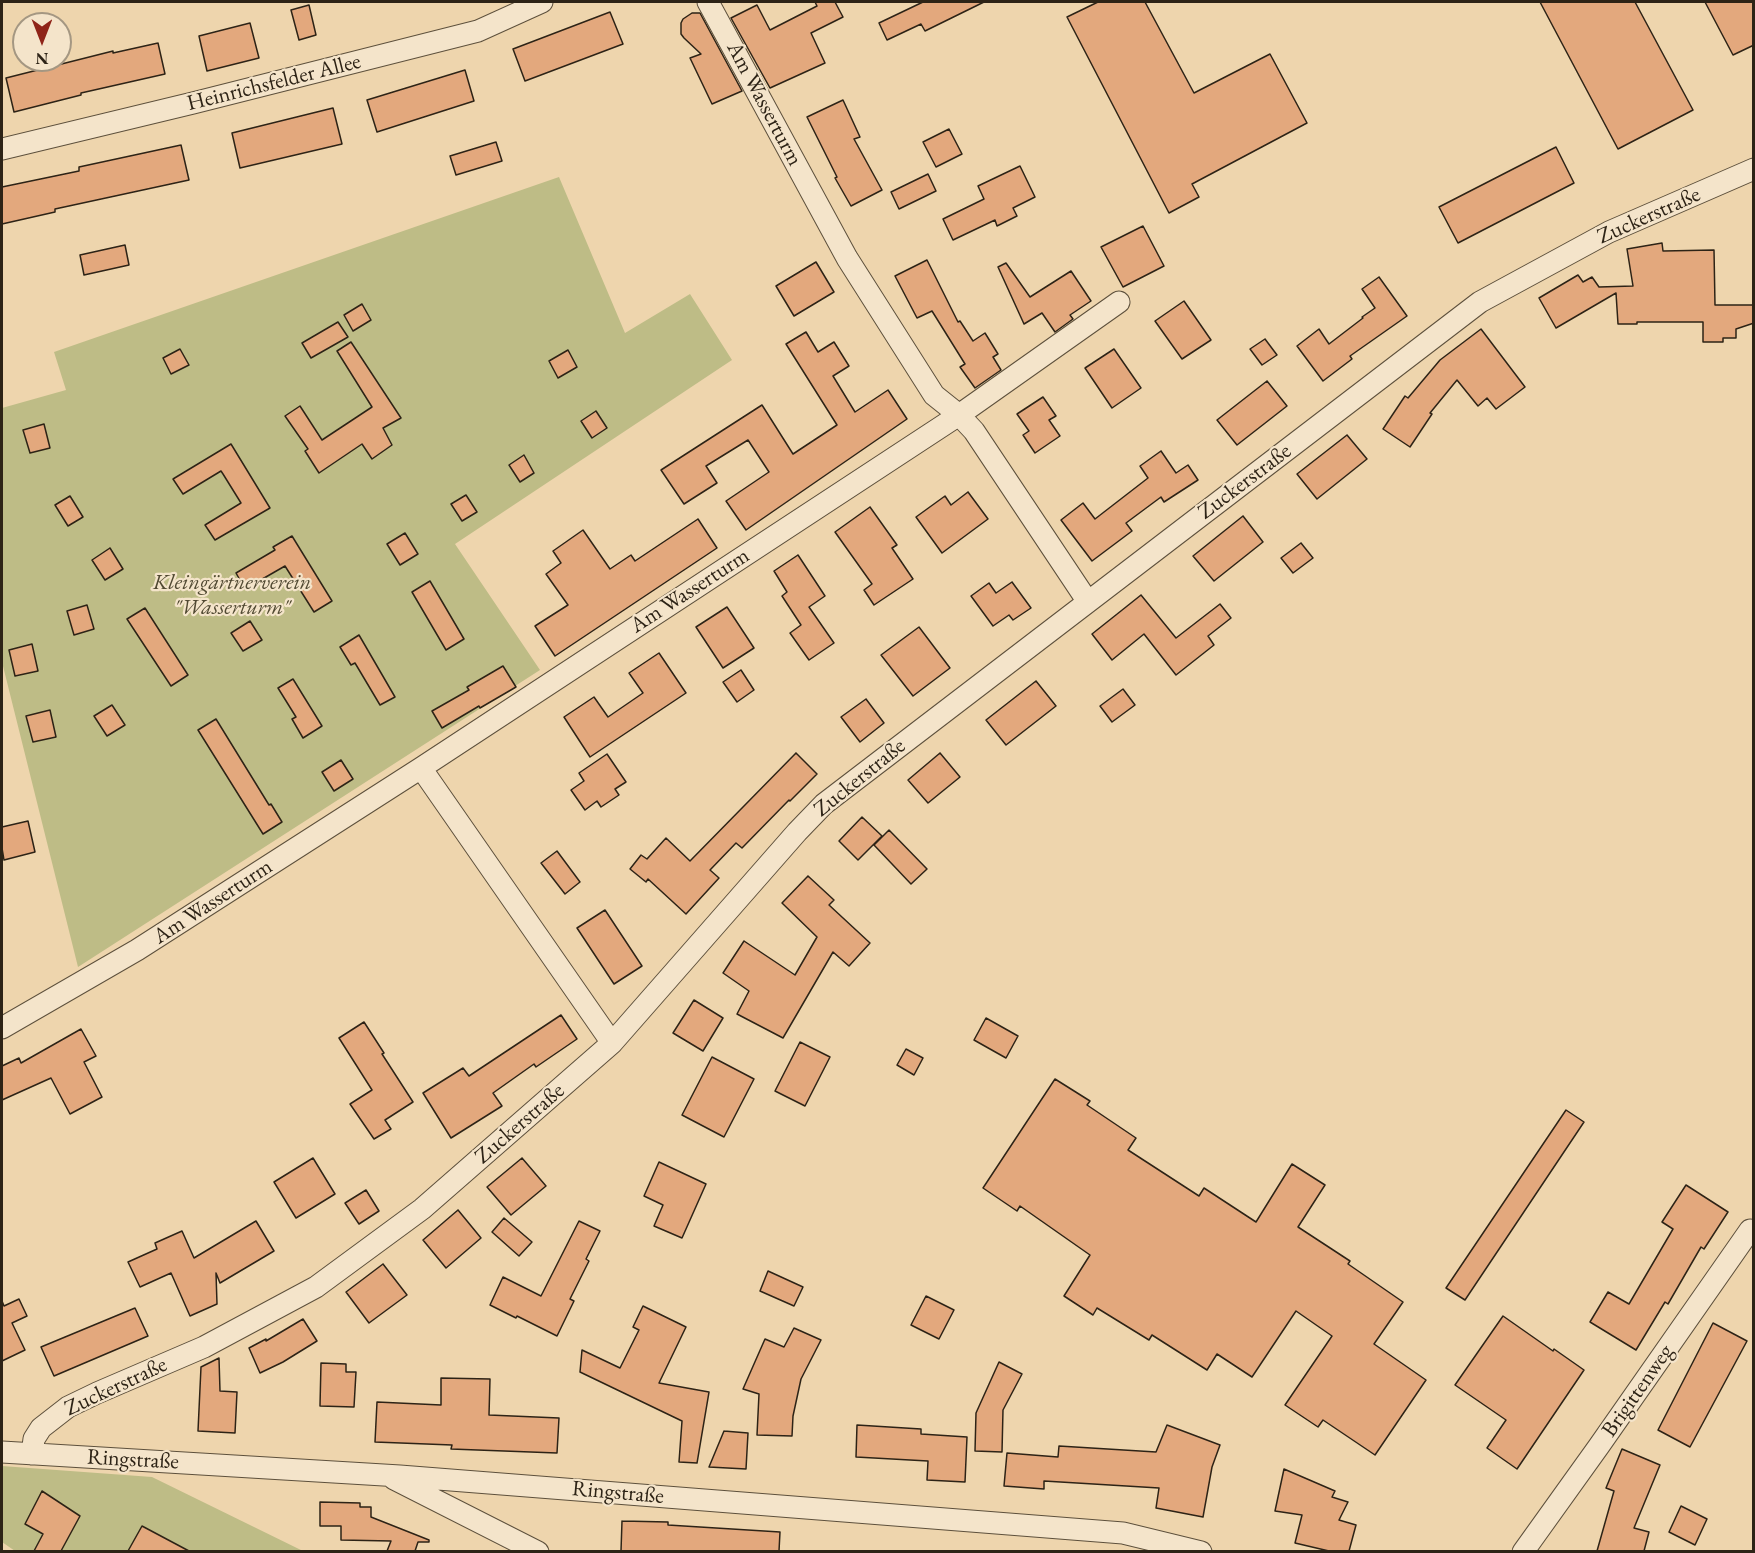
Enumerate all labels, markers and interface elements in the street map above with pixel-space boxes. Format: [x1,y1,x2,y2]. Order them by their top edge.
north arrow [12,12,72,72]
street label: Am Wasserturm [720,38,808,170]
text: N [36,48,48,69]
street label: Heinrichsfelder Allee [184,49,364,117]
street label: Zuckerstraße [1593,182,1705,250]
street label: Zuckerstraße [1193,438,1297,526]
street label: Am Wasserturm [626,543,754,639]
park label: Kleingärtnerverein "Wasserturm" [153,570,311,622]
street label: Zuckerstraße [809,733,911,823]
street label: Am Wasserturm [149,854,277,950]
street label: Zuckerstraße [470,1078,570,1170]
street label: Brigittenweg [1597,1340,1679,1442]
street label: Zuckerstraße [61,1352,171,1422]
street label: Ringstraße [86,1444,180,1476]
street label: Ringstraße [571,1476,665,1510]

